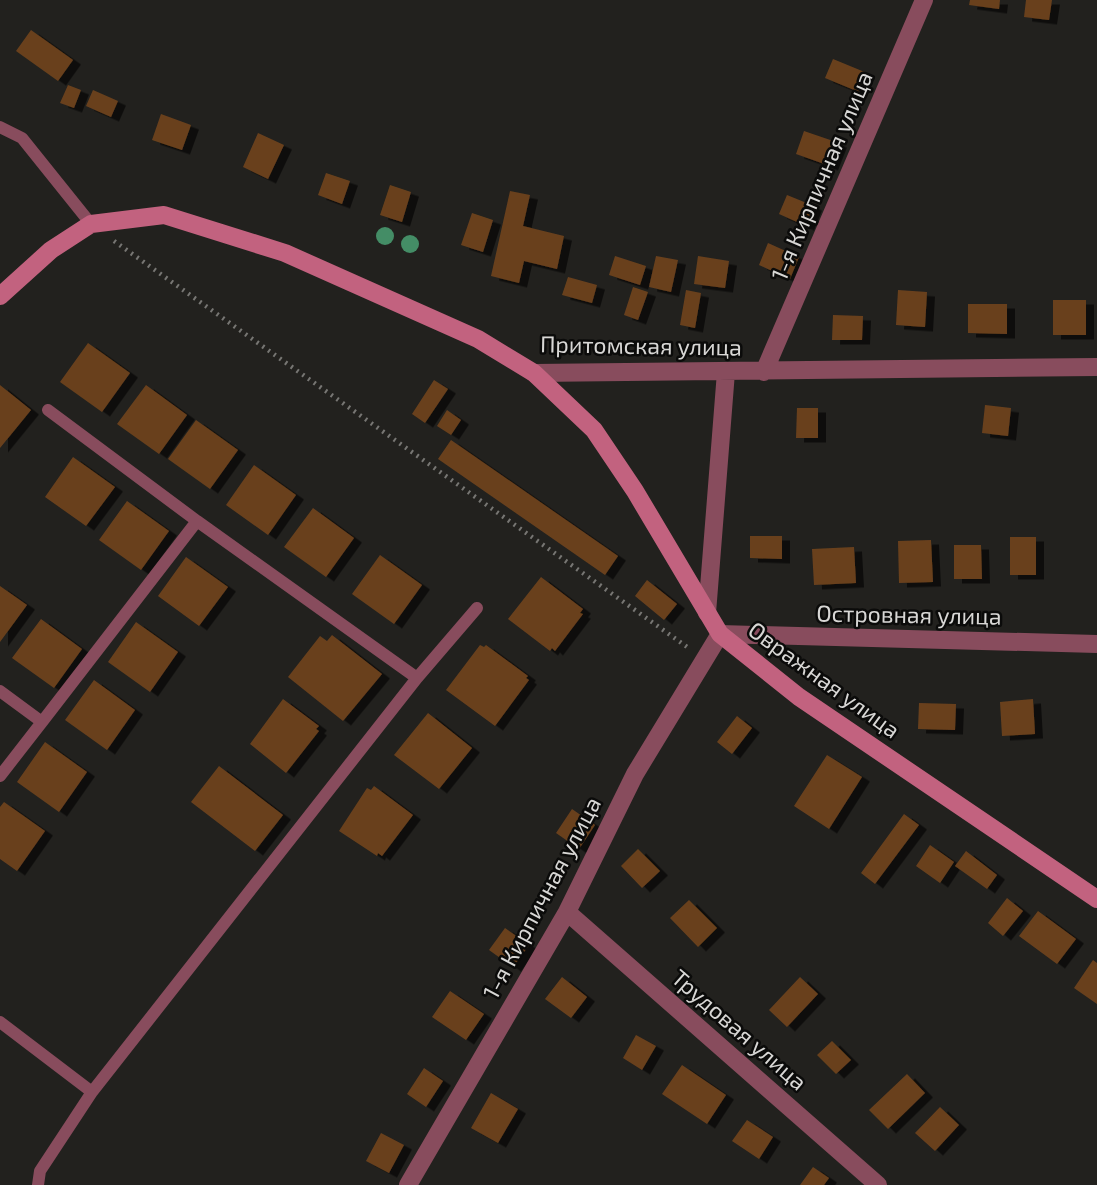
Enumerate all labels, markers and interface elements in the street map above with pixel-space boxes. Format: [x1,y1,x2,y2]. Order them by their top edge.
street label: 1-я Кирпичная улица [764,67,879,285]
street label: Притомская улица [540,329,742,362]
street label: Островная улица [816,598,1002,631]
street label: Овражная улица [743,615,906,744]
street label: 1-я Кирпичная улица [476,792,607,1004]
street label: Трудовая улица [666,963,813,1096]

